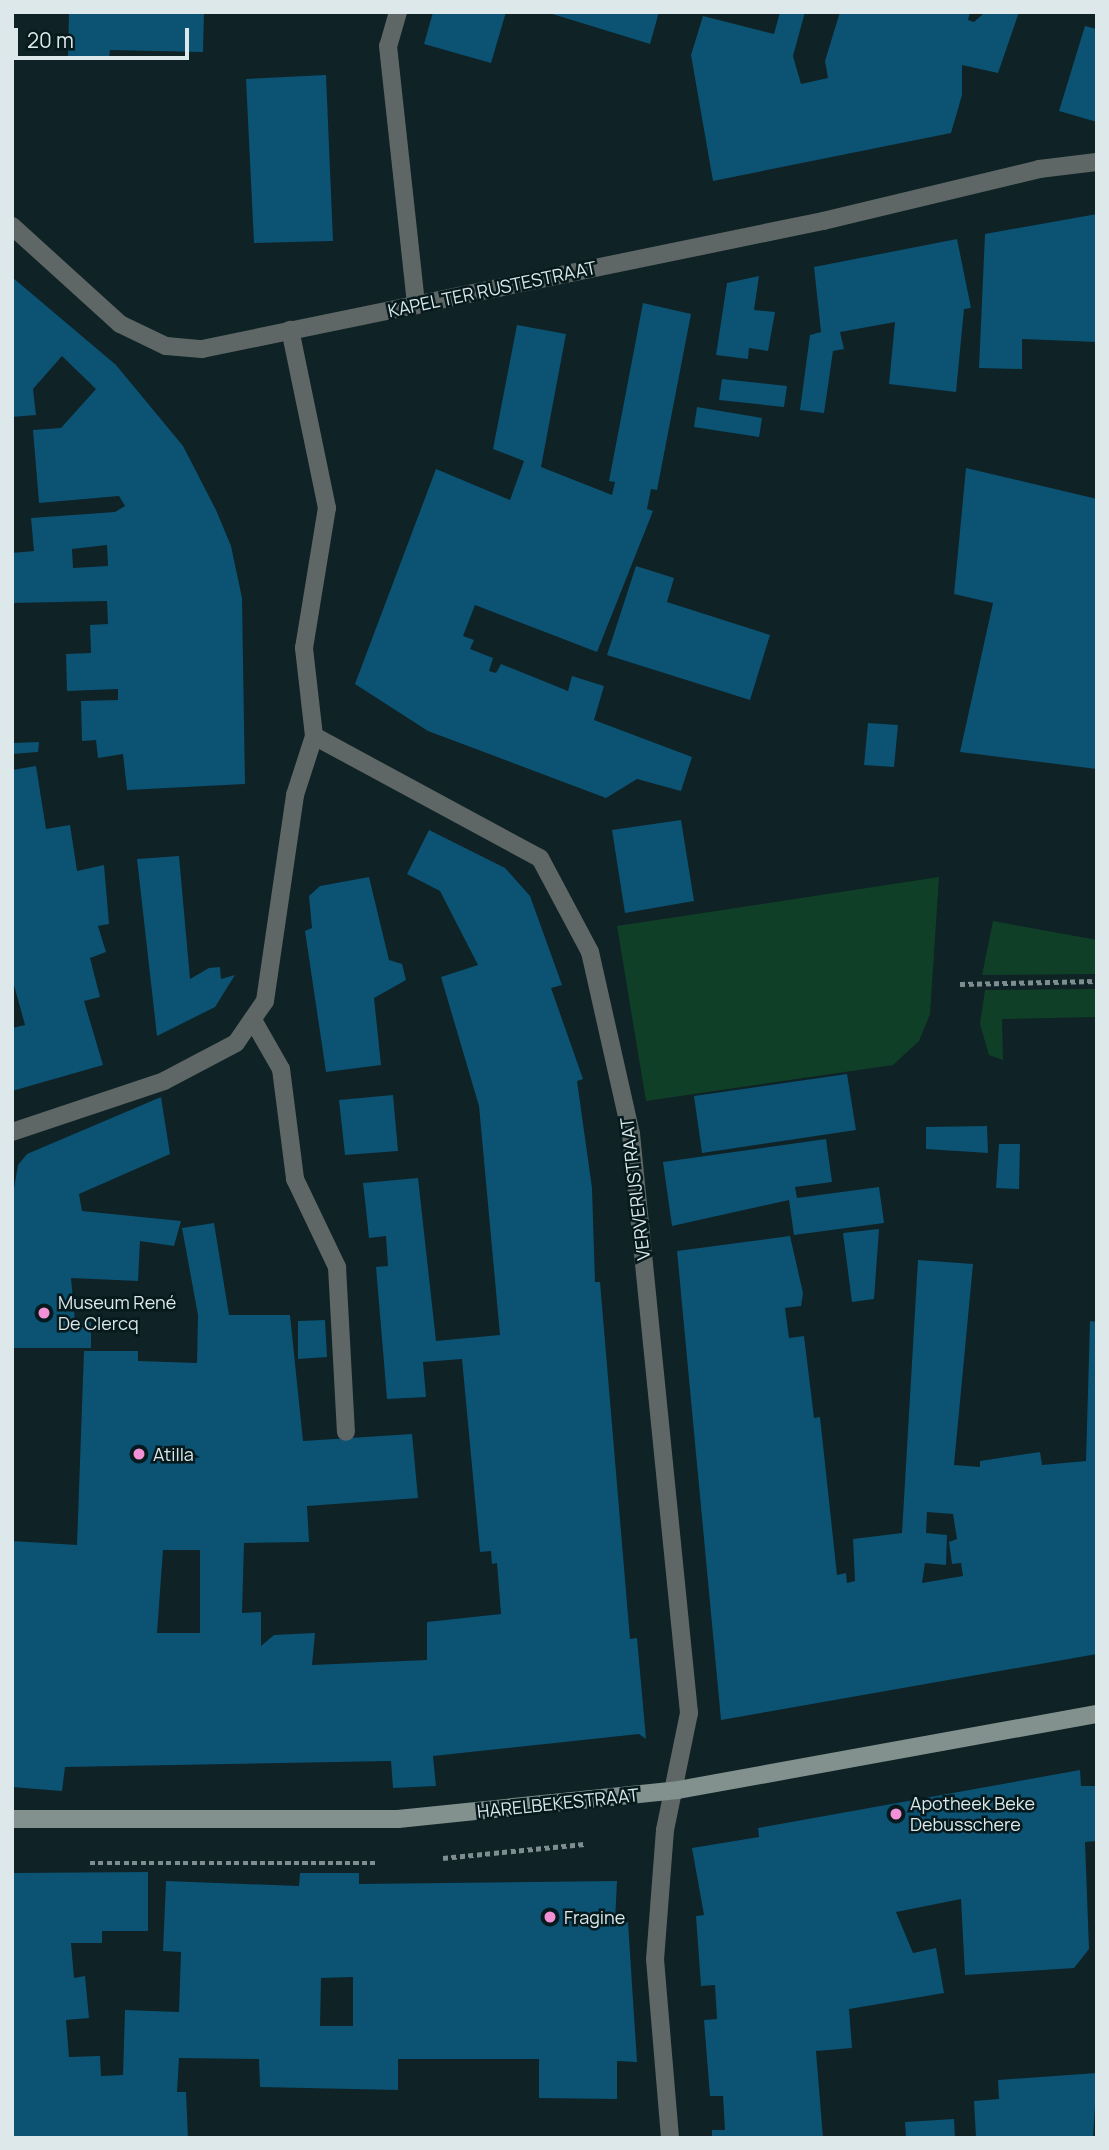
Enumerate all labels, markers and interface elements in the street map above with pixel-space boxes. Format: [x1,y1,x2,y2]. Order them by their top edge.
scale bar [18,14,192,58]
text: 20 m [27,26,74,54]
street label: KAPEL TER RUSTESTRAAT [385,256,599,322]
street label: VERVERIJSTRAAT [616,1116,654,1262]
place label: Museum René De Clercq [58,1292,176,1334]
marker: Museum René De Clercq [36,1305,52,1321]
place label: Atilla [153,1443,194,1465]
marker: Atilla [131,1446,147,1462]
street label: HARELBEKESTRAAT [476,1784,640,1822]
place label: Apotheek Beke Debusschere [910,1793,1035,1836]
marker: Apotheek Beke Debusschere [888,1806,904,1822]
place label: Fragine [564,1906,625,1928]
marker: Fragine [542,1909,558,1925]

